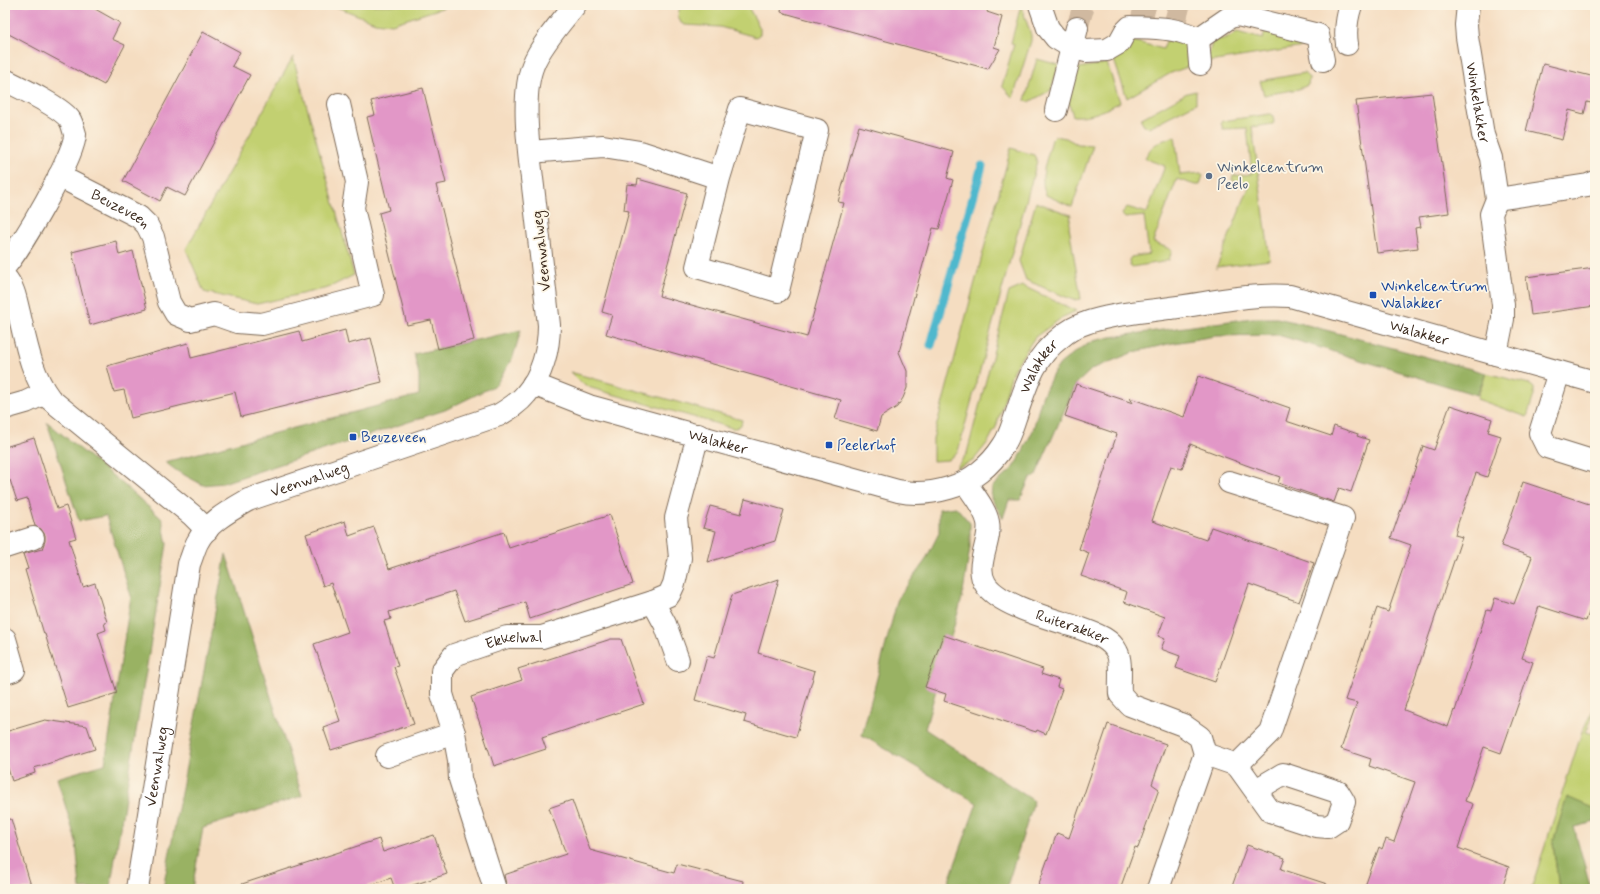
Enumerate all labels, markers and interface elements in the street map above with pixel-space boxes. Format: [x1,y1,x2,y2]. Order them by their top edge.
street label: Winkelakker [1460,61,1494,147]
place label: Winkelcentrum Peelo [1217,158,1324,195]
marker: Winkelcentrum Peelo [1204,171,1214,181]
street label: Beuzeveen [87,185,154,234]
street label: Veenwalweg [528,210,557,292]
place label: Winkelcentrum Walakker [1381,277,1488,314]
marker: Winkelcentrum Walakker [1368,290,1378,300]
street label: Walakker [1387,316,1452,351]
street label: Walakker [1015,334,1063,396]
street label: Walakker [686,425,750,460]
place label: Beuzeveen [361,428,426,448]
marker: Beuzeveen [348,432,358,442]
place label: Peelerhof [837,436,896,456]
marker: Peelerhof [824,440,834,450]
street label: Veenwalweg [268,458,352,503]
street label: Ruiterakker [1033,606,1112,650]
street label: Ekkelwal [483,628,542,655]
street label: Veenwalweg [141,725,175,808]

